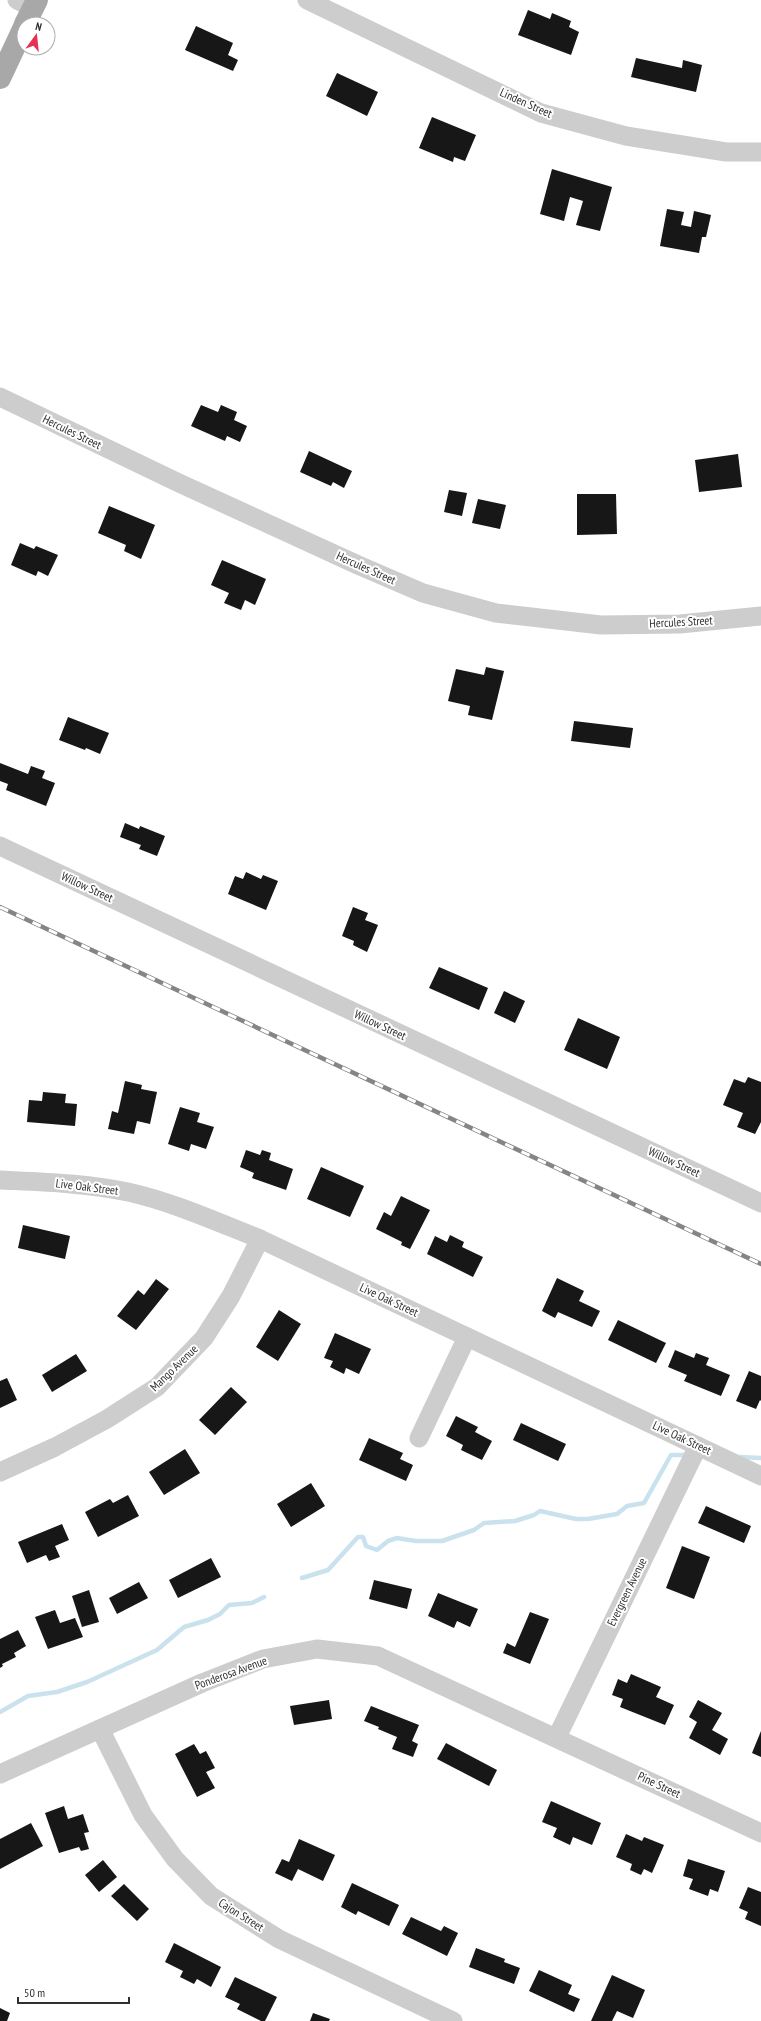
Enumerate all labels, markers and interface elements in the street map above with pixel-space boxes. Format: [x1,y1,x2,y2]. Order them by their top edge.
north arrow [16,16,56,56]
text: N [34,19,43,34]
street label: Linden Street [498,84,555,121]
street label: Hercules Street [40,411,105,452]
street label: Hercules Street [334,548,399,588]
street label: Hercules Street [649,612,714,631]
street label: Willow Street [59,868,116,905]
street label: Willow Street [352,1006,409,1043]
street label: Willow Street [646,1143,703,1180]
street label: Live Oak Street [55,1175,120,1198]
street label: Live Oak Street [358,1279,422,1320]
street label: Mango Avenue [147,1341,201,1394]
street label: Live Oak Street [651,1417,715,1458]
street label: Evergreen Avenue [604,1555,650,1628]
street label: Ponderosa Avenue [193,1653,269,1693]
street label: Pine Street [635,1768,684,1801]
street label: Cajon Street [216,1895,267,1935]
scale bar [18,1979,129,2005]
text: 50 m [24,1985,45,2000]

